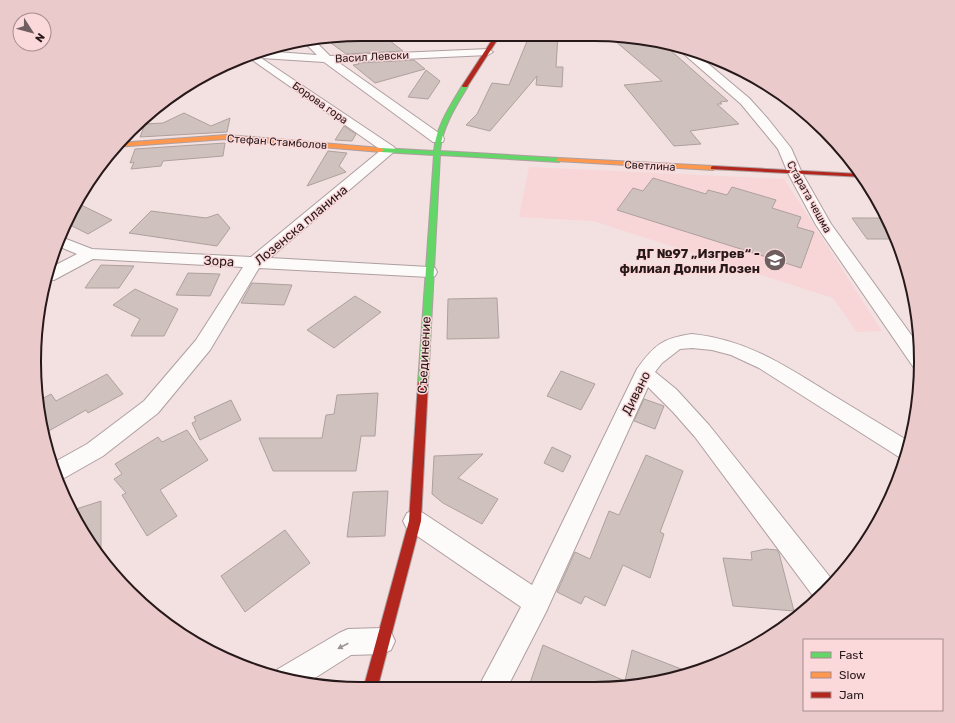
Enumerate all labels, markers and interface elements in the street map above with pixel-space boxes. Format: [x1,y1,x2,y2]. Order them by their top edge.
north arrow [12,12,52,52]
text: N [32,31,47,45]
street label: Васил Левски [335,49,409,65]
street label: Борова гора [290,79,350,127]
street label: Стефан Стамболов [226,132,328,152]
street label: Светлина [624,158,676,174]
street label: Старата чешма [784,159,834,235]
street label: Лозенска планина [252,182,350,268]
place label: ДГ №97 „Изгрев“ - филиал Долни Лозен [620,246,760,276]
school or university icon: ДГ №97 „Изгрев“ - филиал Долни Лозен [762,247,788,273]
street label: Зора [203,253,235,269]
street label: Съединение [414,316,434,394]
street label: Дивано [619,369,653,417]
legend [803,639,943,711]
one-way arrow [338,642,349,649]
text: Fast [839,648,863,662]
text: Slow [839,668,866,682]
text: Jam [839,688,864,702]

